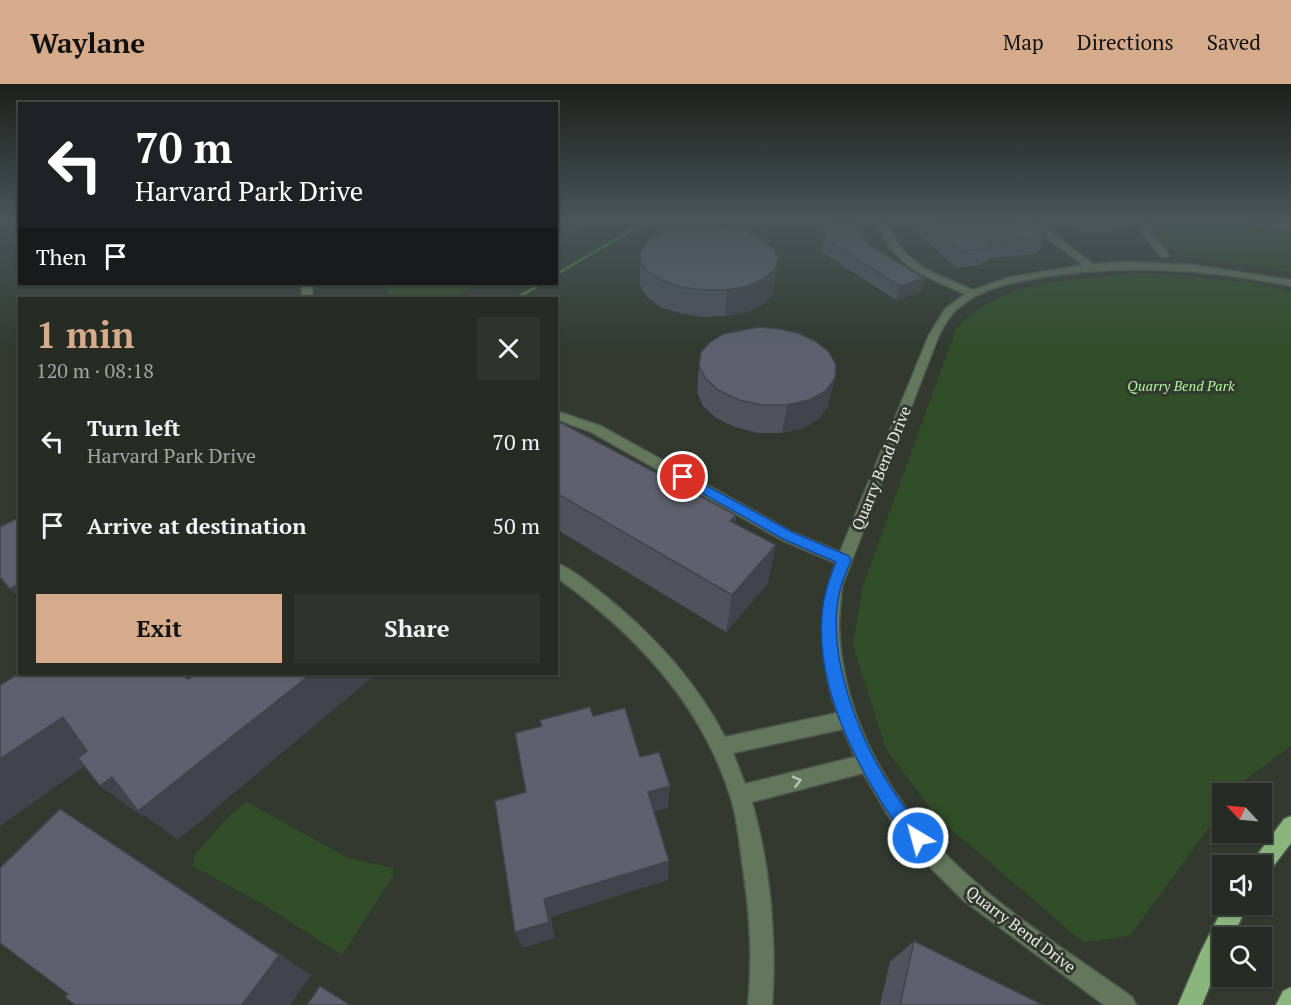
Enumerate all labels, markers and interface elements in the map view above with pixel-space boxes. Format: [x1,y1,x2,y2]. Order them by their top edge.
text: Waylane [30,24,145,61]
text: Map [1003,28,1044,56]
text: Directions [1077,28,1174,56]
text: Saved [1207,28,1261,56]
text: 70 m [135,119,233,175]
icon: left [36,126,114,204]
text: Harvard Park Drive [135,173,363,209]
icon: arrive [99,240,132,273]
text: Then [36,242,87,271]
text: 1 min [36,311,134,358]
button: close [477,317,540,380]
text: 120 m · 08:18 [36,357,154,384]
park label: Quarry Bend Park [1127,376,1235,395]
street label: Quarry Bend Drive [846,403,916,533]
text: Turn left [87,413,180,442]
icon: left [36,425,69,458]
text: 70 m [492,427,540,456]
text: Harvard Park Drive [87,442,256,469]
pin [657,451,708,502]
icon: arrive [666,460,699,493]
icon: arrive [36,509,69,542]
text: Arrive at destination [87,511,306,540]
text: 50 m [492,511,540,540]
button: Exit [36,594,282,663]
button: Share [294,594,540,663]
one-way arrow [792,775,802,788]
north arrow [1212,783,1272,843]
map controls [1212,783,1272,987]
position arrow [886,806,950,870]
button: sound [1212,855,1272,915]
street label: Quarry Bend Drive [962,881,1080,977]
button: search [1212,927,1272,987]

